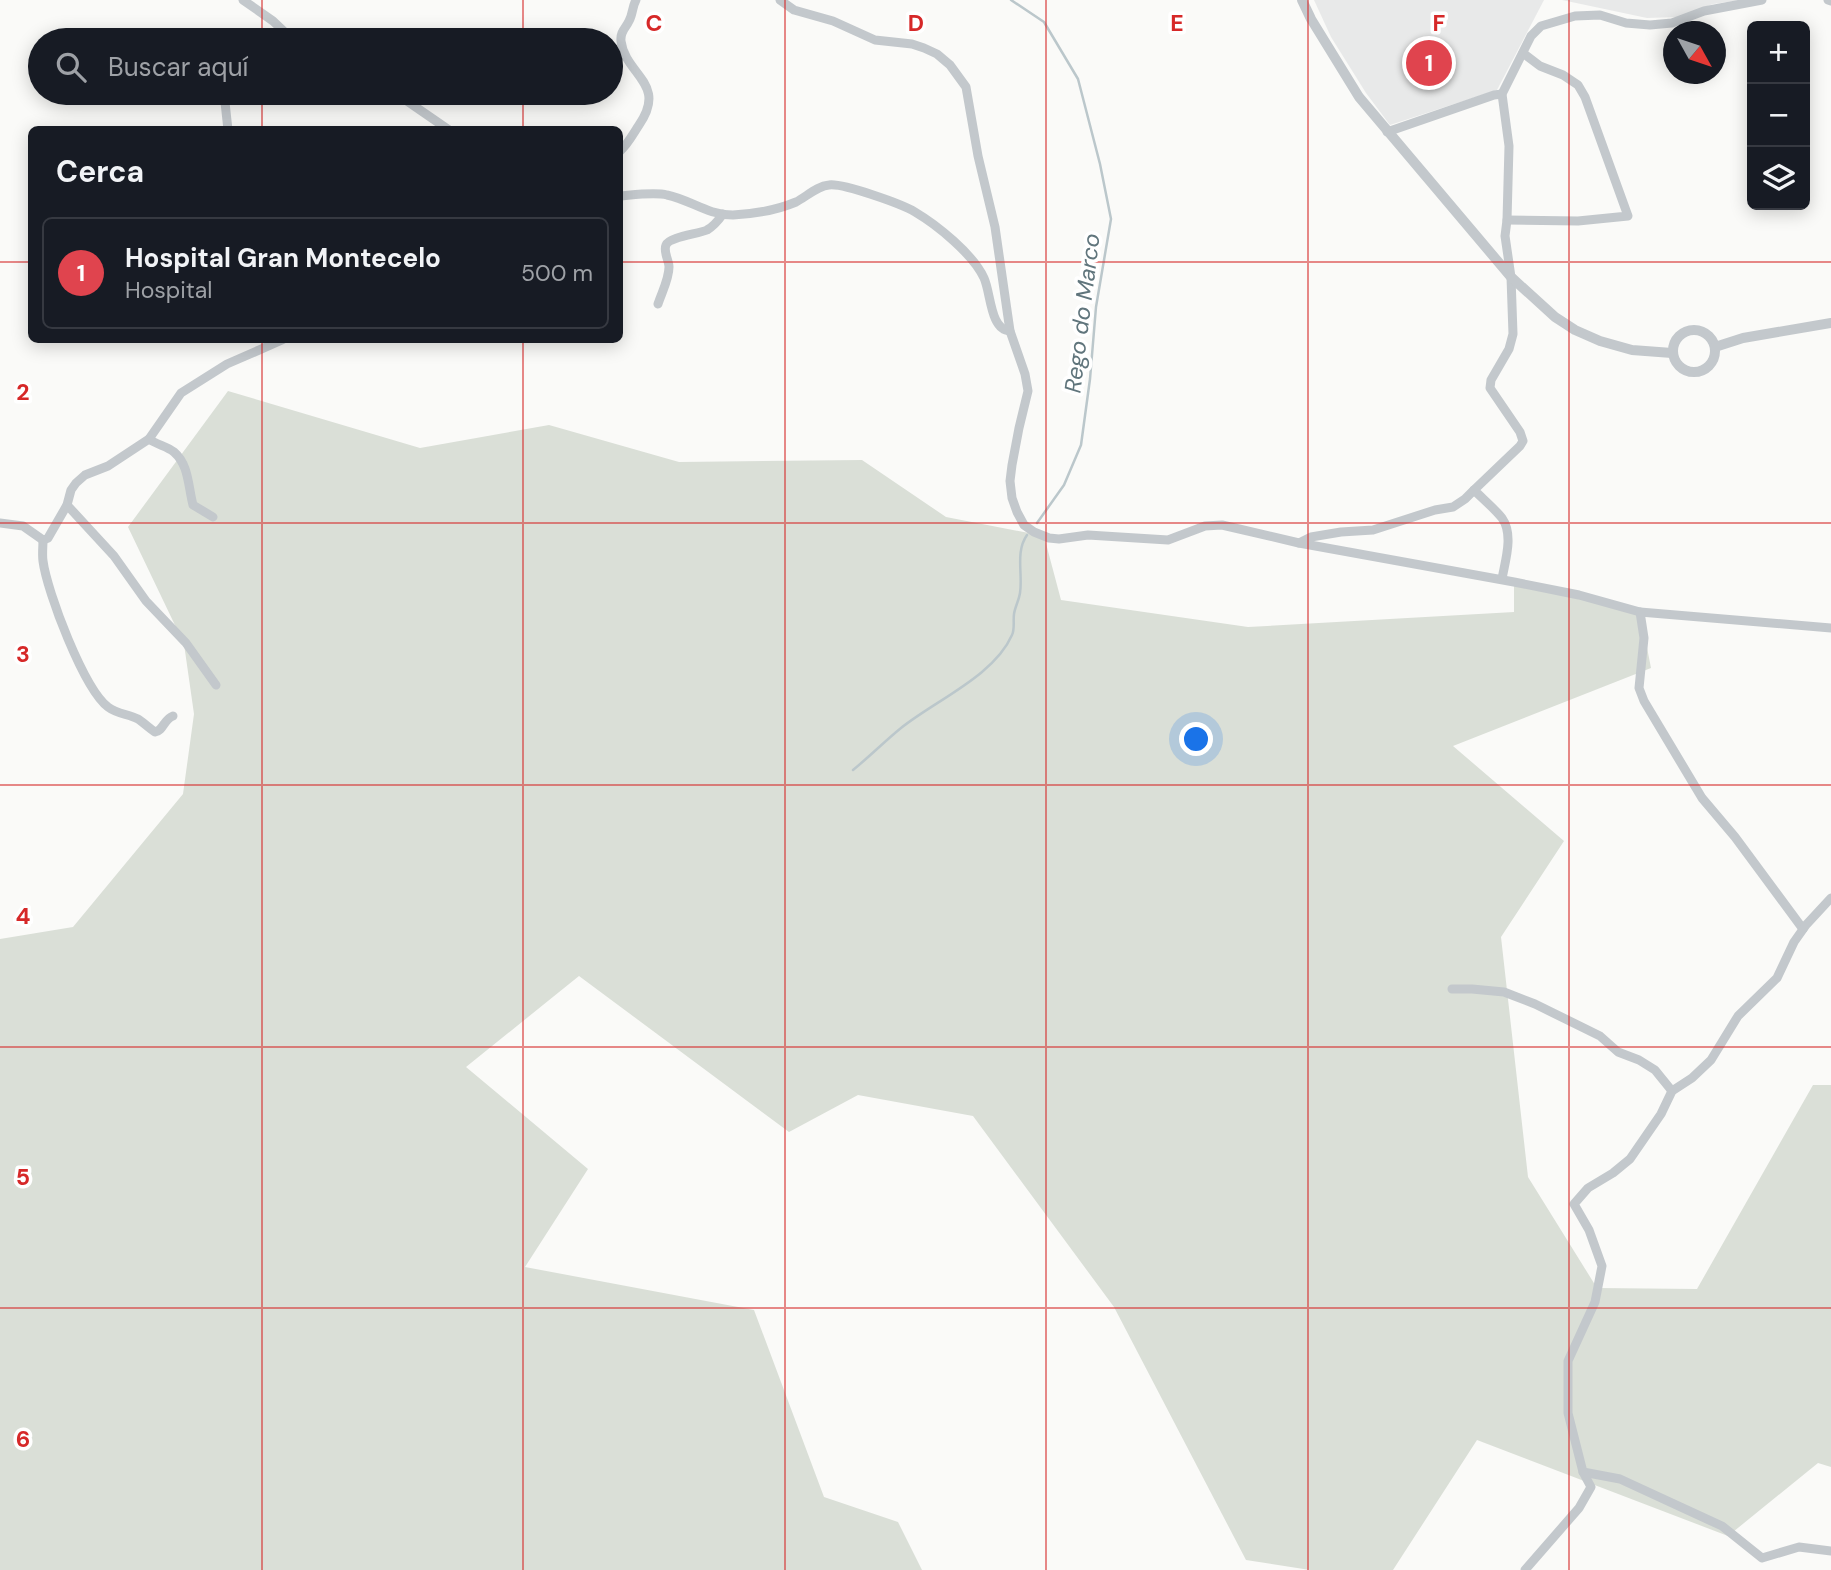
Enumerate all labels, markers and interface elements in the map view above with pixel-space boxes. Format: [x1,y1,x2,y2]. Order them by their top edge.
text: C [646,8,662,38]
text: D [908,8,924,38]
text: E [1170,8,1184,38]
text: F [1433,8,1446,38]
north arrow [1663,21,1726,84]
map controls [1747,21,1810,210]
button: + [1747,21,1810,84]
search box [28,28,623,105]
pin: 1 [1406,37,1452,89]
icon: search [52,48,90,86]
text: Buscar aquí [108,50,248,84]
button: − [1747,84,1810,147]
button: layers [1747,147,1810,210]
text: Cerca [56,152,144,191]
water label: Rego do Marco [1057,232,1107,394]
text: Hospital Gran Montecelo [125,241,441,275]
text: 1 [77,258,85,288]
text: 500 m [521,258,593,288]
text: Hospital [125,275,212,305]
text: 2 [16,377,30,407]
text: 3 [16,639,30,669]
your location [1179,722,1213,756]
text: 4 [16,901,31,931]
text: 5 [16,1162,30,1192]
text: 6 [16,1424,30,1454]

